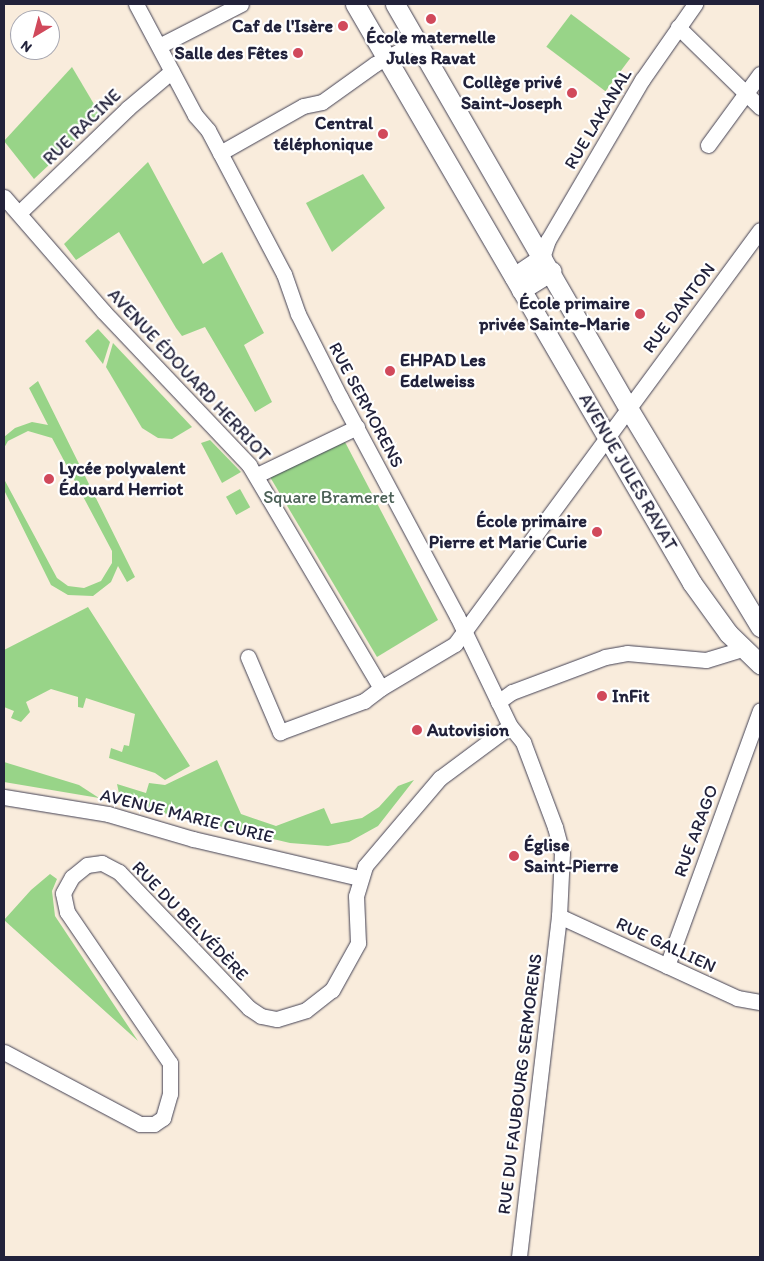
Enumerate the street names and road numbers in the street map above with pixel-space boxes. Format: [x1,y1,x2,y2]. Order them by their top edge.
street label: RUE LAKANAL [560,65,636,173]
street label: RUE RACINE [39,85,125,169]
street label: RUE DANTON [638,259,720,357]
street label: AVENUE ÉDOUARD HERRIOT [104,284,274,466]
street label: RUE SERMORENS [324,339,408,471]
street label: AVENUE JULES RAVAT [574,389,682,555]
street label: RUE ARAGO [669,782,723,880]
street label: AVENUE MARIE CURIE [100,784,274,848]
street label: RUE DU BELVÉDÈRE [127,856,253,986]
street label: RUE GALLIEN [614,913,718,977]
street label: RUE DU FAUBOURG SERMORENS [493,953,547,1215]

